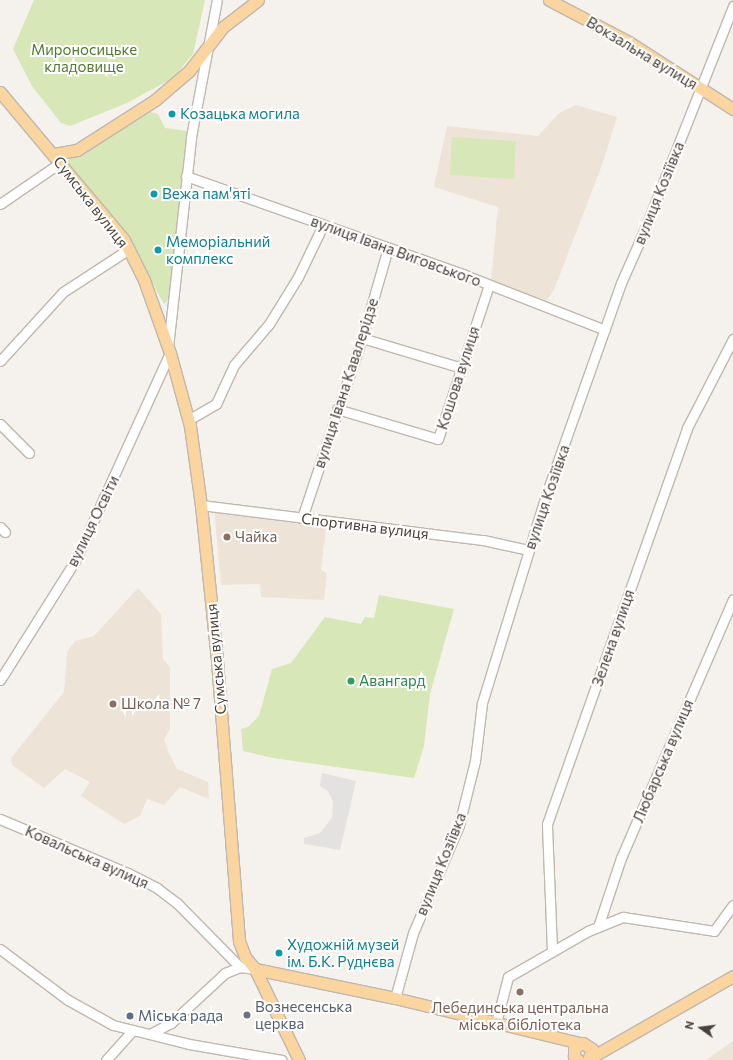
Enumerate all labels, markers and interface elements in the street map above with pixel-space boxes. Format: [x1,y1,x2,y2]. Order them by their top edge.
street label: Вокзальна вулиця [583,13,701,93]
park label: Мироносицьке кладовище [31,40,137,75]
place label: Козацька могила [180,105,300,123]
marker: Козацька могила [167,109,177,119]
street label: вулиця Козіївка [630,139,688,247]
street label: Сумська вулиця [50,153,132,251]
place label: Вежа пам'яті [162,185,251,203]
marker: Вежа пам'яті [149,189,159,199]
street label: вулиця Івана Виговського [308,212,484,290]
place label: Меморіальний комплекс [166,232,270,267]
marker: Меморіальний комплекс [153,245,163,255]
street label: вулиця Івана Кавалерідзе [310,296,382,470]
street label: Кошова вулиця [433,324,483,432]
street label: вулиця Козіївка [521,442,573,552]
street label: вулиця Освіти [63,473,123,569]
street label: Спортивна вулиця [300,509,430,543]
place label: Чайка [235,528,277,546]
marker: Чайка [222,532,232,542]
street label: Зелена вулиця [588,587,638,689]
street label: Сумська вулиця [202,603,230,715]
place label: Авангард [359,672,426,690]
marker: Авангард [346,676,356,686]
place label: Школа № 7 [121,695,201,713]
street label: Любарська вулиця [629,697,697,825]
marker: Школа № 7 [108,699,118,709]
street label: вулиця Козіївка [412,810,470,918]
street label: Ковальська вулиця [22,822,152,892]
place label: Художній музей ім. Б.К. Руднєва [287,935,399,970]
marker: Художній музей ім. Б.К. Руднєва [274,948,284,958]
marker: Лебединська центральна міська бібліотека [515,987,525,997]
place label: Вознесенська церква [255,997,352,1032]
place label: Лебединська центральна міська бібліотека [431,998,609,1033]
place label: Міська рада [138,1007,223,1025]
north arrow [681,1008,721,1048]
marker: Вознесенська церква [242,1010,252,1020]
marker: Міська рада [125,1011,135,1021]
text: N [682,1019,696,1031]

